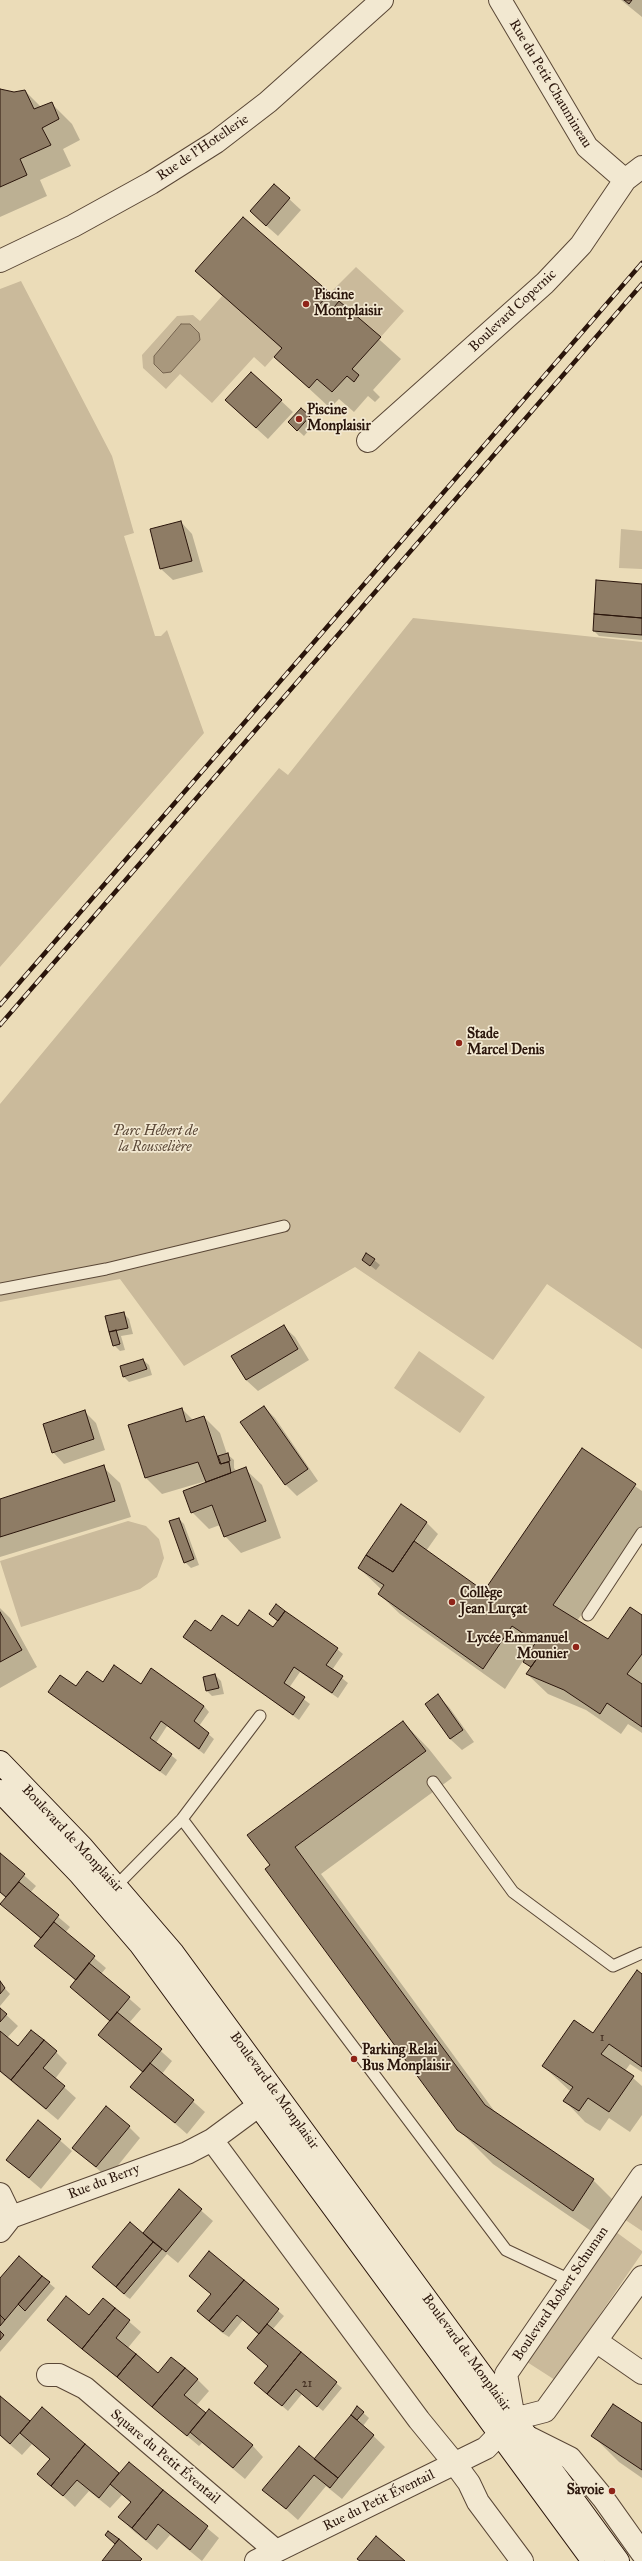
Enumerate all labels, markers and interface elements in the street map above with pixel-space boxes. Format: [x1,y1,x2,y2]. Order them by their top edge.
street label: Rue du Petit Chaumineau [505,17,595,151]
street label: Rue de l'Hotellerie [154,111,252,185]
street label: Boulevard Copernic [466,266,560,356]
place label: Piscine Montplaisir [314,288,383,320]
marker: Piscine Montplaisir [301,299,311,309]
place label: Piscine Monplaisir [307,403,371,436]
marker: Piscine Monplaisir [294,414,304,424]
place label: Stade Marcel Denis [467,1027,544,1060]
marker: Stade Marcel Denis [454,1038,464,1048]
park label: Parc Hébert de la Rousselière [112,1124,198,1156]
place label: Collège Jean Lurçat [460,1586,527,1618]
marker: Collège Jean Lurçat [447,1597,457,1607]
place label: Lycée Emmanuel Mounier [467,1631,568,1664]
marker: Lycée Emmanuel Mounier [571,1642,581,1652]
street label: Boulevard de Monplaisir [18,1782,126,1896]
street label: Boulevard de Monplaisir [226,2029,322,2153]
house number: 1 [600,2031,604,2045]
place label: Parking Relai Bus Monplaisir [362,2043,451,2076]
marker: Parking Relai Bus Monplaisir [349,2054,359,2064]
street label: Rue du Berry [66,2161,142,2203]
street label: Boulevard Robert Schuman [510,2224,612,2364]
street label: Boulevard de Monplaisir [418,2291,514,2415]
house number: 21 [302,2377,312,2391]
street label: Square du Petit Éventail [107,2406,223,2508]
street label: Rue du Petit Éventail [321,2467,437,2535]
place label: Savoie [567,2483,604,2499]
marker: Savoie [607,2486,617,2496]

